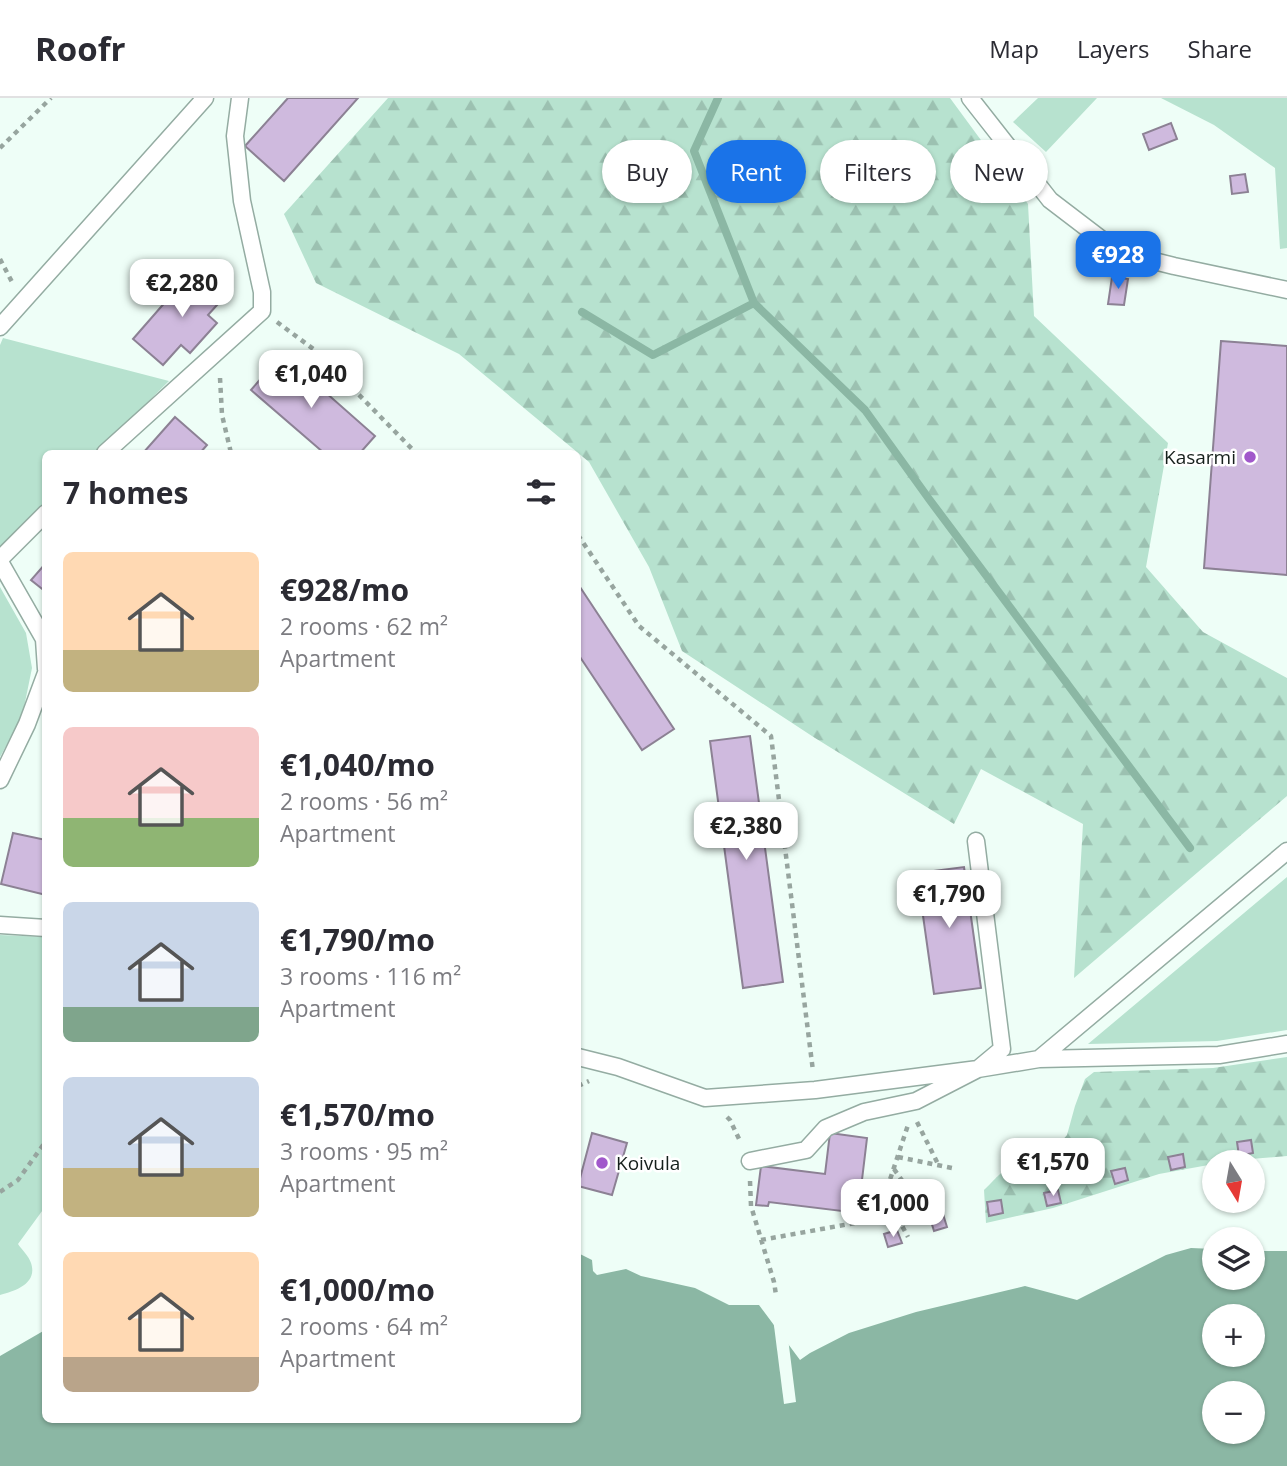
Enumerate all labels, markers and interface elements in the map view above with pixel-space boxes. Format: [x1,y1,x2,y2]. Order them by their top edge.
text: Roofr [35,26,125,71]
text: Map [989,32,1039,65]
text: Layers [1077,32,1150,65]
text: Share [1188,32,1252,65]
chip: Buy [602,140,692,203]
chip: Rent [706,140,806,203]
chip: Filters [820,140,936,203]
chip: New [950,140,1048,203]
pin: €928 [1077,232,1159,291]
text: €928 [1092,238,1144,270]
pin: €2,280 [125,260,239,319]
text: €2,280 [146,266,218,298]
pin: €1,040 [254,350,368,410]
text: €1,040 [275,357,347,389]
place label: Kasarmi [1164,444,1236,470]
marker: Kasarmi [1242,449,1258,465]
text: 7 homes [63,472,188,513]
icon: filters [522,473,560,511]
text: €928/mo [280,569,409,610]
icon: home [119,580,203,664]
text: 2 rooms · 62 m² [280,610,448,642]
text: Apartment [280,642,396,674]
text: €1,040/mo [280,744,435,785]
icon: home [119,755,203,839]
text: 2 rooms · 56 m² [280,785,448,817]
pin: €2,380 [689,802,803,862]
text: €2,380 [710,809,782,841]
text: Apartment [280,817,396,849]
pin: €1,790 [892,870,1006,930]
text: €1,790 [913,877,985,909]
text: €1,790/mo [280,919,435,960]
icon: home [119,930,203,1014]
text: 3 rooms · 116 m² [280,960,461,992]
text: Apartment [280,992,396,1024]
text: €1,570/mo [280,1094,435,1135]
icon: home [119,1105,203,1189]
text: 3 rooms · 95 m² [280,1135,448,1167]
pin: €1,570 [996,1138,1110,1198]
text: €1,570 [1017,1145,1089,1177]
place label: Koivula [616,1150,680,1176]
north arrow [1202,1150,1265,1213]
map controls [1202,1150,1265,1444]
marker: Koivula [594,1155,610,1171]
text: Apartment [280,1167,396,1199]
pin: €1,000 [836,1180,950,1239]
text: €1,000 [857,1186,929,1218]
button: layers [1202,1227,1265,1290]
text: €1,000/mo [280,1269,435,1310]
icon: home [119,1280,203,1364]
button: + [1202,1304,1265,1367]
text: 2 rooms · 64 m² [280,1310,448,1342]
text: Apartment [280,1342,396,1374]
button: − [1202,1381,1265,1444]

